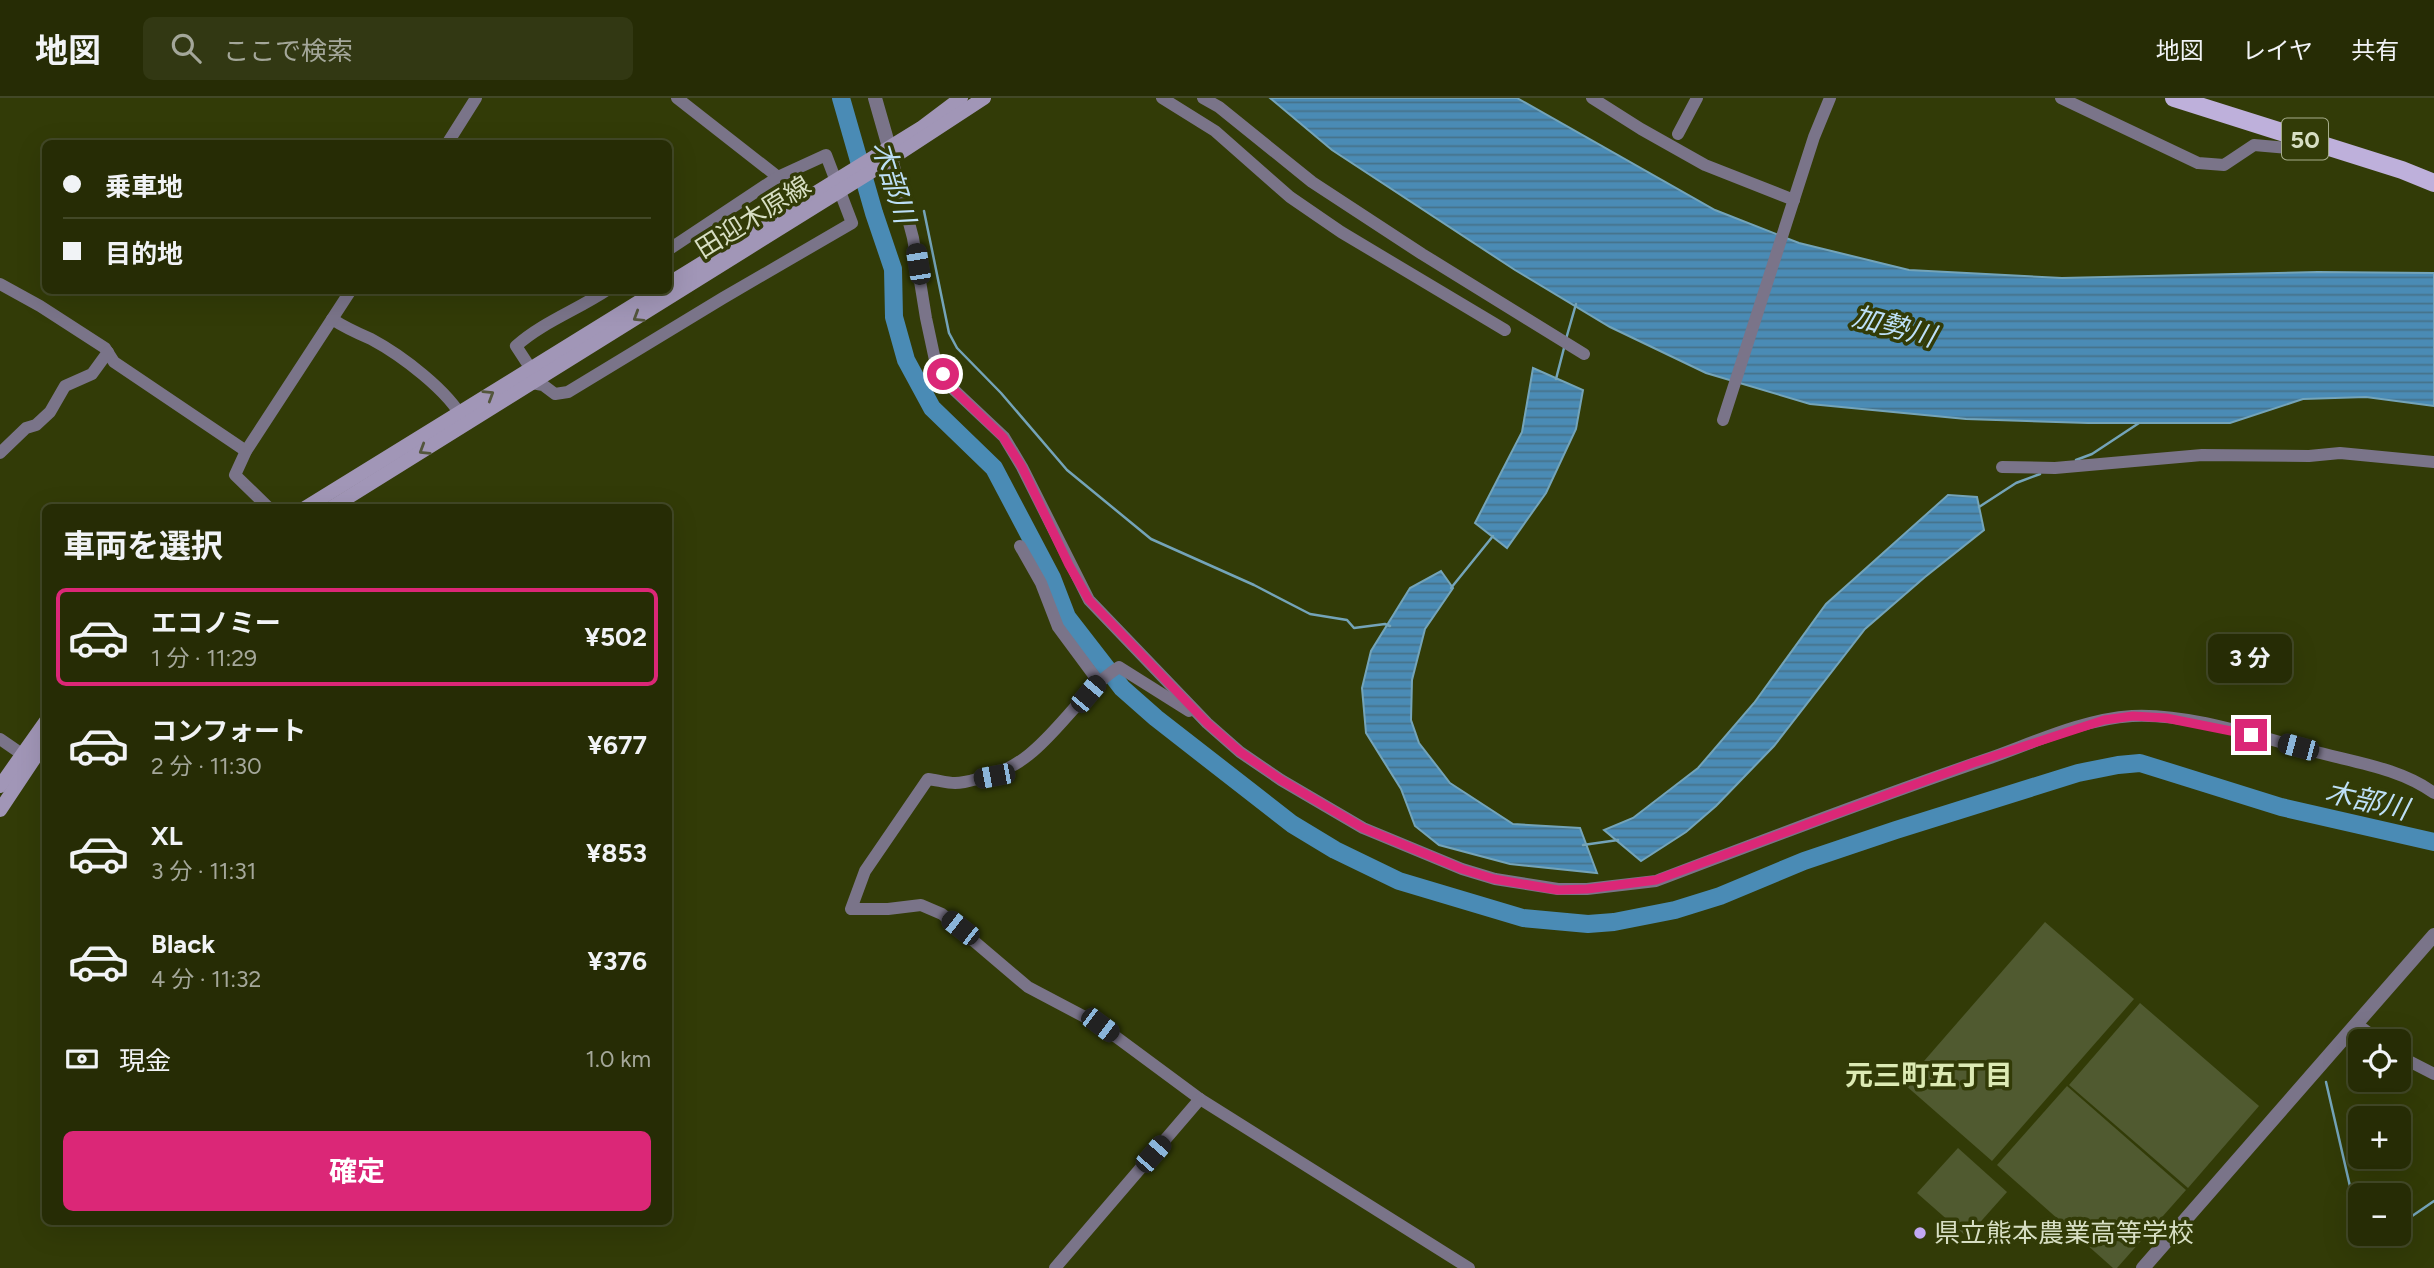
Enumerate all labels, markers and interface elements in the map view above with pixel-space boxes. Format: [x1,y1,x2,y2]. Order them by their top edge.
search box [143,17,633,80]
icon: search [167,29,205,67]
text: 地図 [35,31,101,70]
text: ここで検索 [223,35,353,67]
text: 地図 [2156,36,2204,65]
text: レイヤ [2242,36,2313,65]
text: 共有 [2351,36,2399,65]
road number: 50 [2282,118,2328,159]
water label: 木部川 [865,137,923,230]
street label: 田迎木原線 [689,169,817,265]
text: 乗車地 [105,171,183,203]
text: 目的地 [105,238,183,270]
car [905,242,932,286]
water label: 加勢川 [1849,299,1942,354]
one-way arrow [633,309,646,322]
route start [927,358,959,390]
one-way arrow [481,390,494,403]
one-way arrow [418,442,431,455]
text: 車両を選択 [63,527,223,565]
icon: car [67,606,130,669]
text: エコノミー [151,607,281,639]
text: ¥502 [584,621,647,653]
callout: 3 分 [2209,634,2293,682]
text: 1 分 · 11:29 [151,644,257,672]
text: 3 分 [2229,644,2271,672]
car [1067,671,1110,717]
icon: car [67,714,130,777]
text: コンフォート [151,715,306,747]
route end [2235,719,2267,751]
text: ¥677 [588,729,647,761]
car [2275,731,2322,763]
text: 2 分 · 11:30 [151,752,262,780]
car [972,762,1017,790]
water label: 木部川 [2322,774,2415,827]
text: XL [151,820,183,852]
icon: car [67,822,130,885]
text: ¥853 [586,837,647,869]
text: 3 分 · 11:31 [151,857,256,885]
car [937,907,984,949]
text: Black [151,928,215,960]
icon: car [67,930,130,993]
text: ¥376 [588,945,647,977]
text: 4 分 · 11:32 [151,965,261,993]
car [1077,1004,1124,1046]
map controls [2348,1029,2411,1246]
button: locate [2348,1029,2411,1092]
icon: cash [63,1040,101,1078]
text: 現金 [119,1045,171,1077]
text: 1.0 km [586,1045,651,1073]
district label: 元三町五丁目 [1845,1058,2013,1092]
button: + [2348,1106,2411,1169]
button: 確定 [63,1131,651,1211]
car [1132,1131,1175,1177]
button: − [2348,1183,2411,1246]
place label: 県立熊本農業高等学校 [1934,1217,2194,1249]
marker: 県立熊本農業高等学校 [1912,1225,1928,1241]

